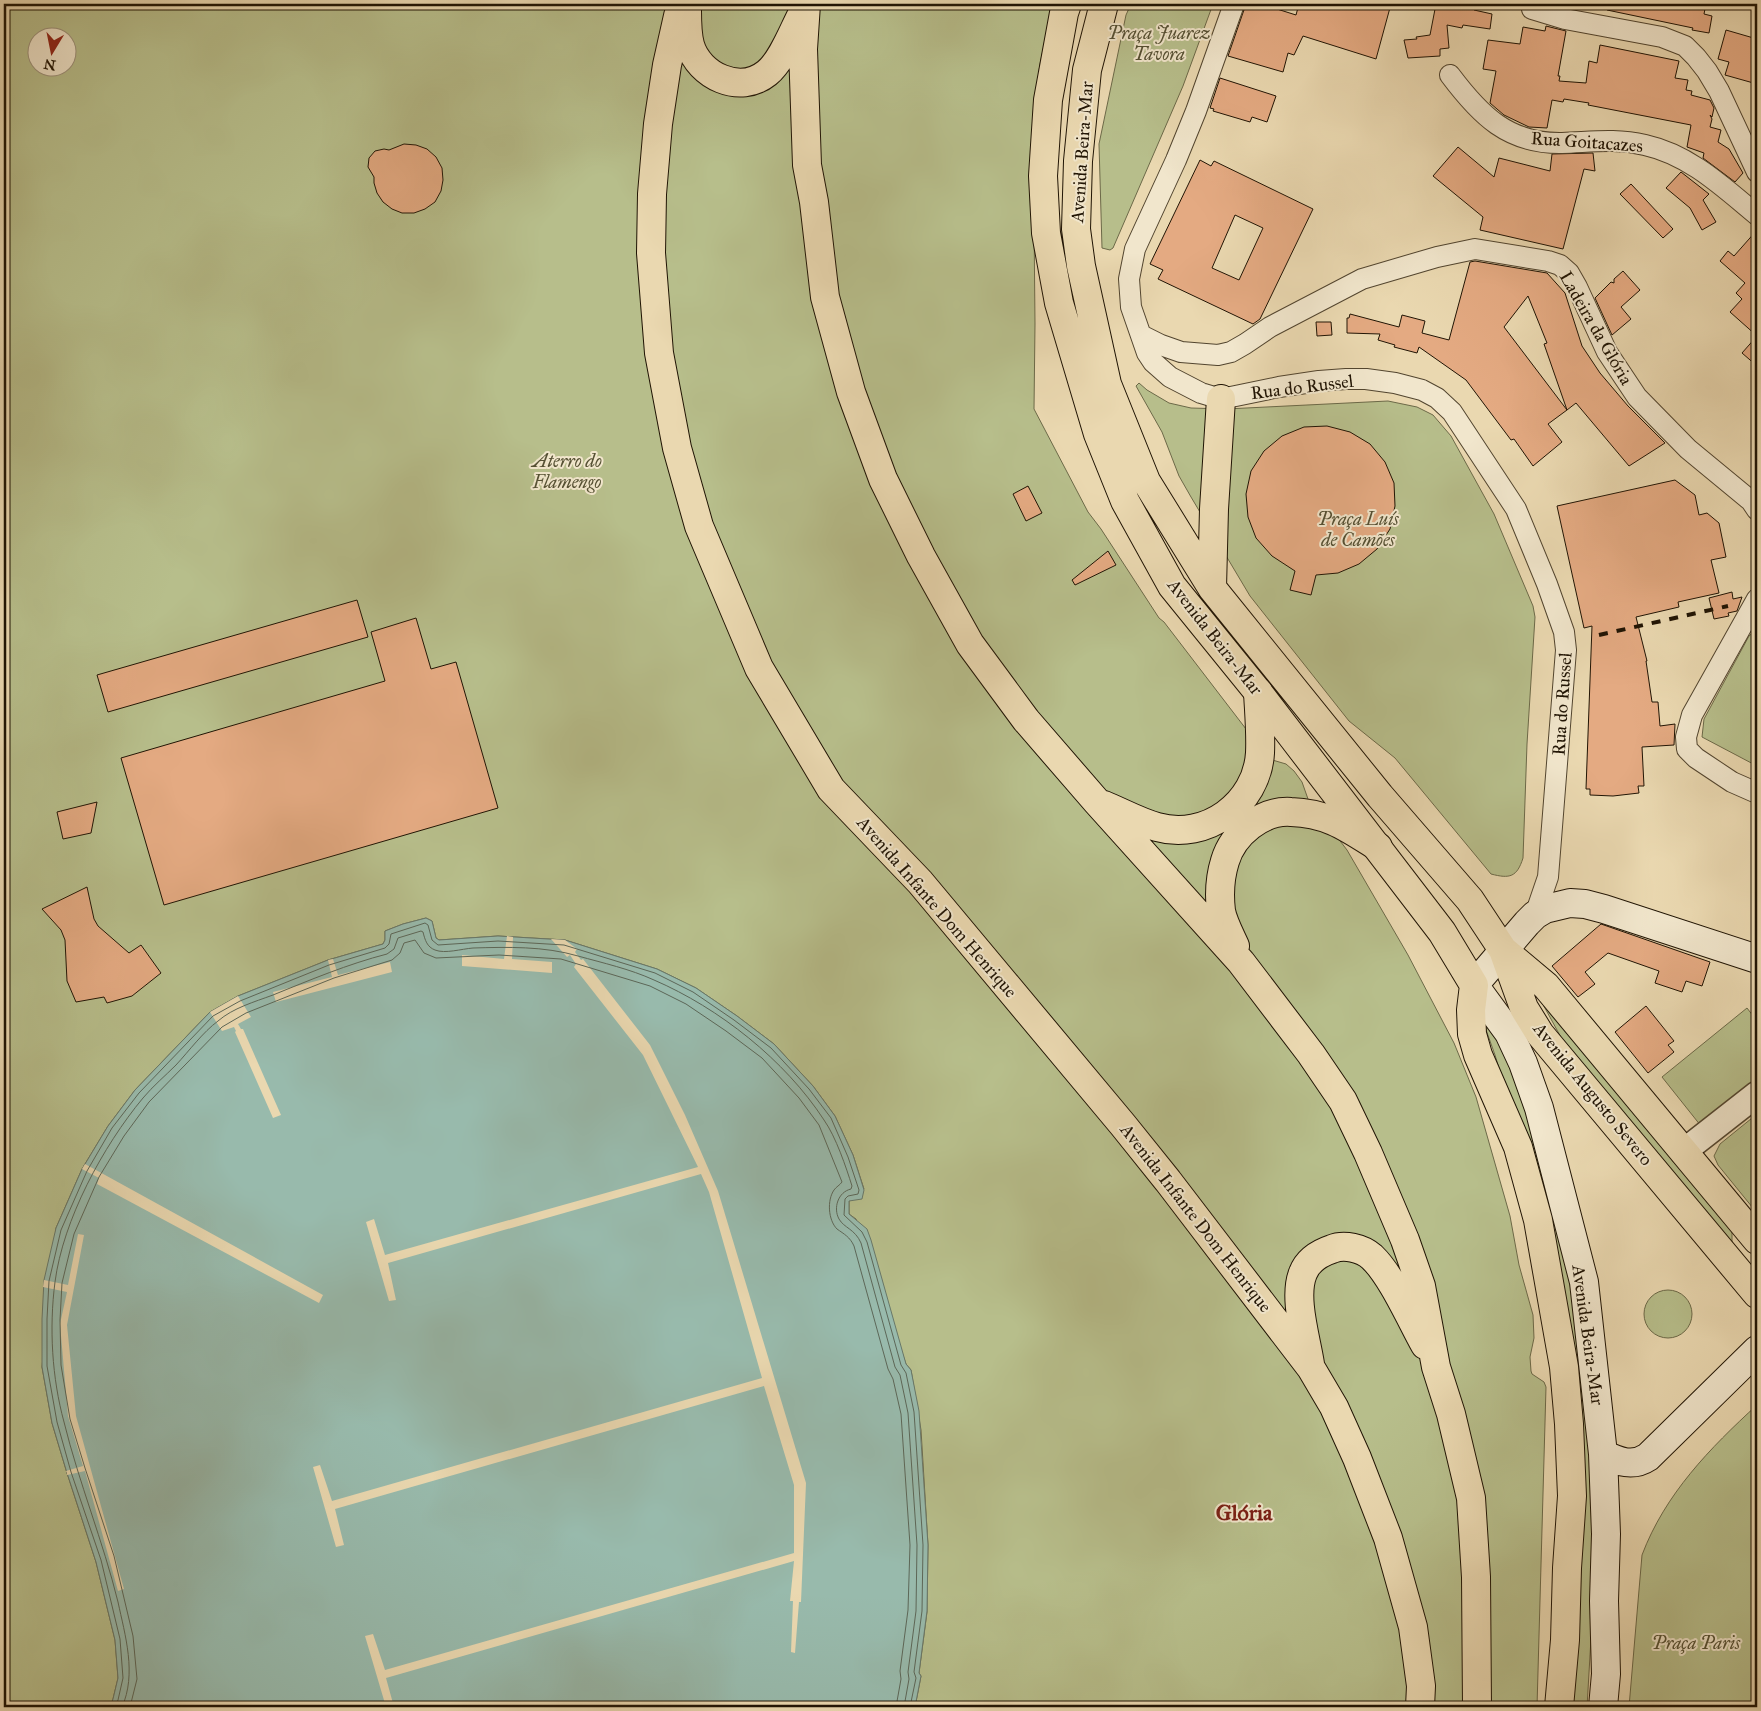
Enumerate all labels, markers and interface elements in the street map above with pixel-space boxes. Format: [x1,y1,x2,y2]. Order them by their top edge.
park label: Praça Juarez Tavora [1108,22,1210,65]
north arrow [28,28,78,78]
text: N [42,55,57,74]
street label: Avenida Beira-Mar [1066,80,1098,224]
street label: Rua Goitacazes [1530,127,1644,157]
street label: Ladeira da Glória [1555,267,1638,389]
street label: Rua do Russel [1249,370,1355,404]
park label: Aterro do Flamengo [530,450,602,493]
park label: Praça Luís de Camões [1317,508,1399,551]
street label: Avenida Beira-Mar [1162,574,1267,700]
street label: Rua do Russel [1547,652,1577,756]
street label: Avenida Infante Dom Henrique [851,811,1022,1003]
street label: Avenida Augusto Severo [1527,1017,1657,1171]
street label: Avenida Infante Dom Henrique [1114,1119,1276,1317]
street label: Avenida Beira-Mar [1567,1262,1609,1407]
district label: Glória [1216,1499,1273,1526]
park label: Praça Paris [1652,1632,1741,1654]

